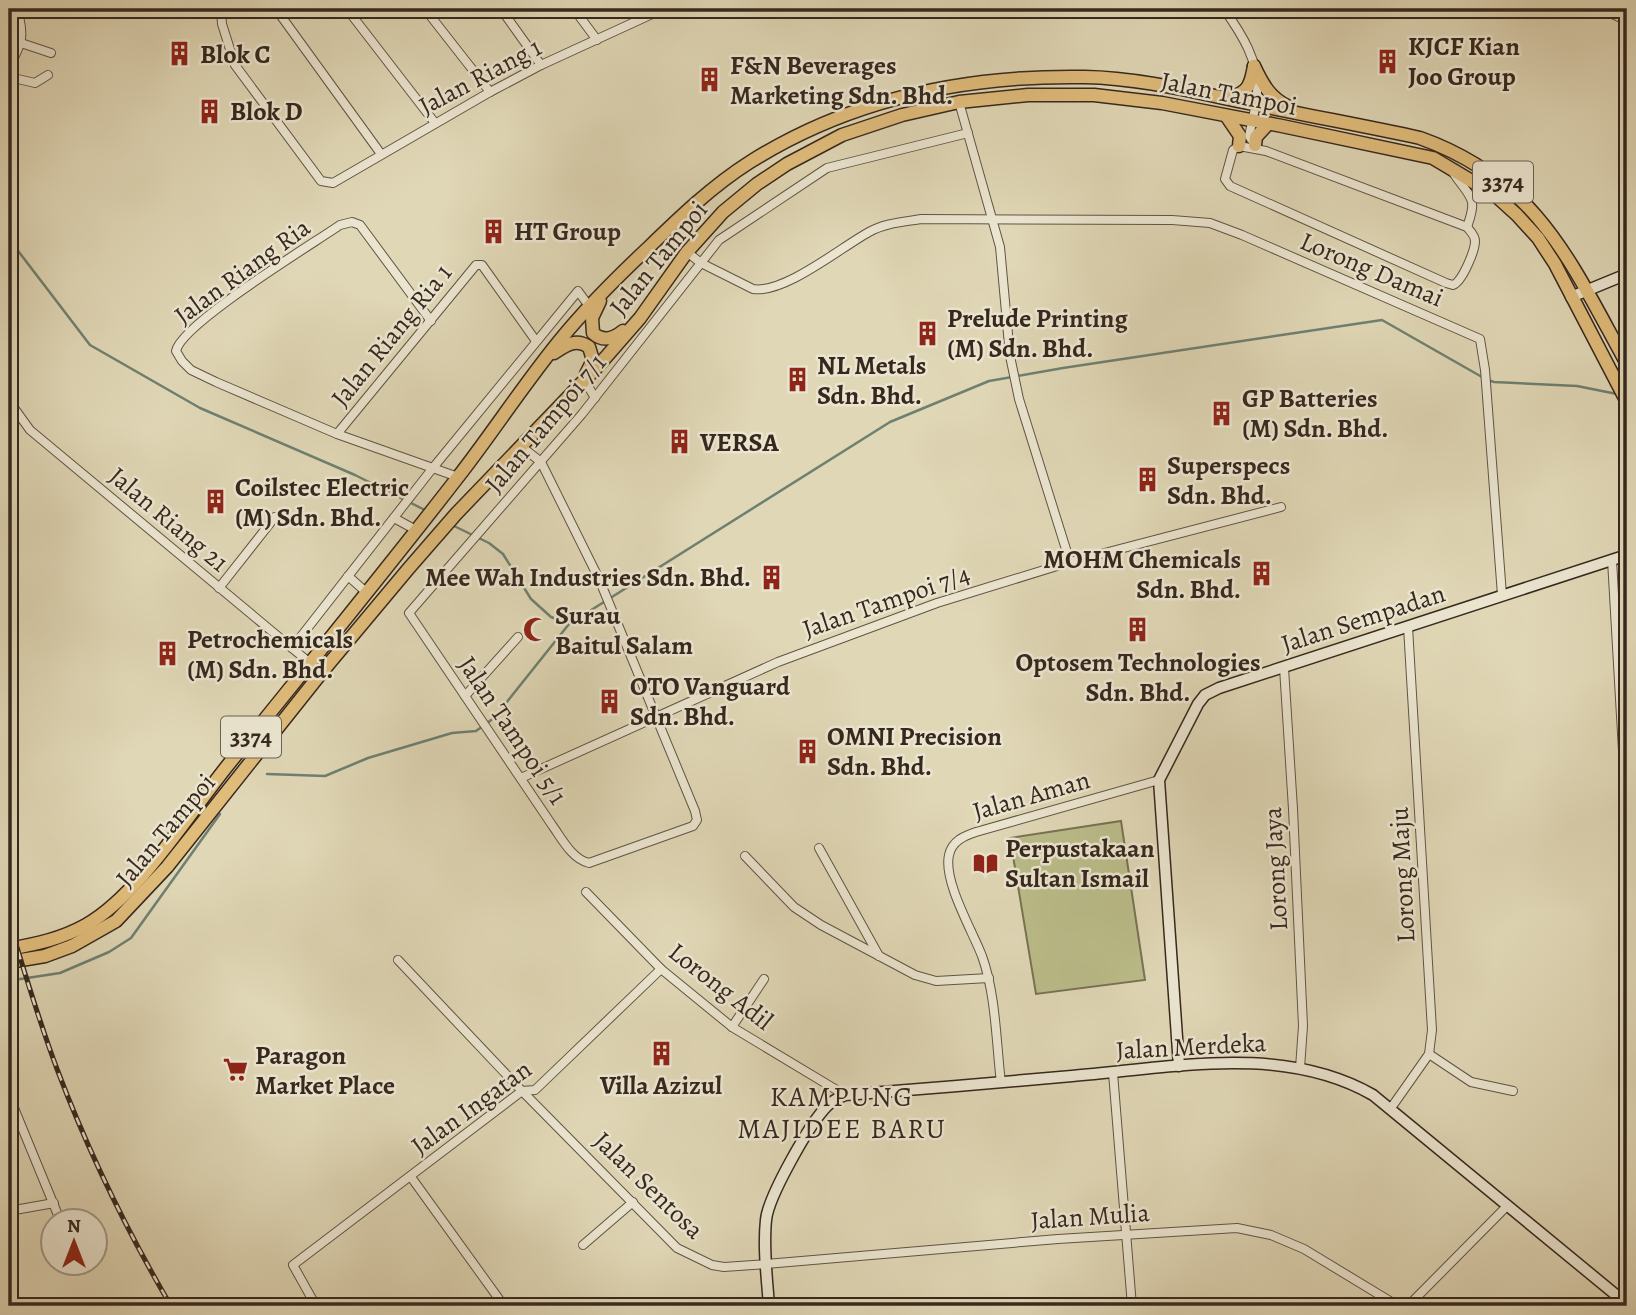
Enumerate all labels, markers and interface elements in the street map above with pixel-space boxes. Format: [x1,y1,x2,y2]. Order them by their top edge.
street label: Jalan Riang 1 [413,29,548,123]
place label: KJCF Kian Joo Group [1408,29,1520,94]
place label: Blok C [200,37,271,72]
building icon: Blok C [166,40,194,68]
building icon: KJCF Kian Joo Group [1374,47,1402,75]
place label: F&N Beverages Marketing Sdn. Bhd. [730,48,953,113]
street label: Jalan Tampoi [1158,63,1300,124]
building icon: F&N Beverages Marketing Sdn. Bhd. [696,66,724,94]
place label: Blok D [230,94,303,129]
building icon: Blok D [196,97,224,125]
road number: 3374 [1473,162,1533,202]
street label: Jalan Tampoi [601,194,716,323]
street label: Jalan Riang Ria [167,210,317,333]
place label: HT Group [514,214,621,249]
building icon: HT Group [480,217,508,245]
street label: Lorong Damai [1295,224,1449,315]
street label: Jalan Riang Ria 1 [323,256,460,414]
place label: Prelude Printing (M) Sdn. Bhd. [947,301,1128,366]
building icon: Prelude Printing (M) Sdn. Bhd. [913,319,941,347]
street label: Jalan Tampoi 7/1 [477,346,614,500]
place label: NL Metals Sdn. Bhd. [817,348,926,413]
building icon: NL Metals Sdn. Bhd. [783,366,811,394]
place label: GP Batteries (M) Sdn. Bhd. [1242,381,1388,446]
building icon: GP Batteries (M) Sdn. Bhd. [1208,399,1236,427]
place label: VERSA [699,425,779,460]
building icon: VERSA [666,428,694,456]
place label: Superspecs Sdn. Bhd. [1167,448,1290,513]
street label: Jalan Riang 21 [101,459,236,580]
building icon: Superspecs Sdn. Bhd. [1133,466,1161,494]
place label: Coilstec Electric (M) Sdn. Bhd. [235,470,409,535]
building icon: Coilstec Electric (M) Sdn. Bhd. [201,488,229,516]
place label: MOHM Chemicals Sdn. Bhd. [1043,542,1241,607]
street label: Jalan Tampoi 7/4 [798,556,975,646]
place label: Mee Wah Industries Sdn. Bhd. [425,560,751,595]
building icon: MOHM Chemicals Sdn. Bhd. [1247,560,1275,588]
building icon: Mee Wah Industries Sdn. Bhd. [757,563,785,591]
street label: Jalan Sempadan [1277,576,1450,661]
place label: Surau Baitul Salam [555,598,693,663]
mosque icon: Surau Baitul Salam [521,616,549,644]
building icon: Optosem Technologies Sdn. Bhd. [1124,616,1152,644]
place label: Petrochemicals (M) Sdn. Bhd. [187,622,353,687]
building icon: Petrochemicals (M) Sdn. Bhd. [153,640,181,668]
place label: Optosem Technologies Sdn. Bhd. [1016,645,1261,710]
street label: Jalan Tampoi 5/1 [450,649,575,812]
place label: OTO Vanguard Sdn. Bhd. [630,669,791,734]
building icon: OTO Vanguard Sdn. Bhd. [596,687,624,715]
road number: 3374 [221,716,281,758]
place label: OMNI Precision Sdn. Bhd. [827,719,1002,784]
building icon: OMNI Precision Sdn. Bhd. [793,737,821,765]
street label: Jalan Aman [968,762,1094,829]
street label: Jalan Tampoi [108,766,223,895]
street label: Lorong Maju [1381,805,1424,944]
street label: Lorong Jaya [1255,806,1296,932]
place label: Perpustakaan Sultan Ismail [1005,831,1155,896]
library icon: Perpustakaan Sultan Ismail [971,849,999,877]
street label: Lorong Adil [661,935,780,1038]
street label: Jalan Merdeka [1115,1025,1267,1068]
place label: Paragon Market Place [255,1038,395,1103]
building icon: Villa Azizul [647,1039,675,1067]
street label: Jalan Ingatan [404,1052,539,1163]
supermarket icon: Paragon Market Place [221,1056,249,1084]
place label: Villa Azizul [599,1068,722,1103]
district label: KAMPUNG MAJIDEE BARU [737,1078,947,1148]
street label: Jalan Sentosa [586,1124,712,1247]
street label: Jalan Mulia [1029,1195,1151,1238]
north arrow [38,1206,108,1276]
text: N [67,1213,81,1239]

